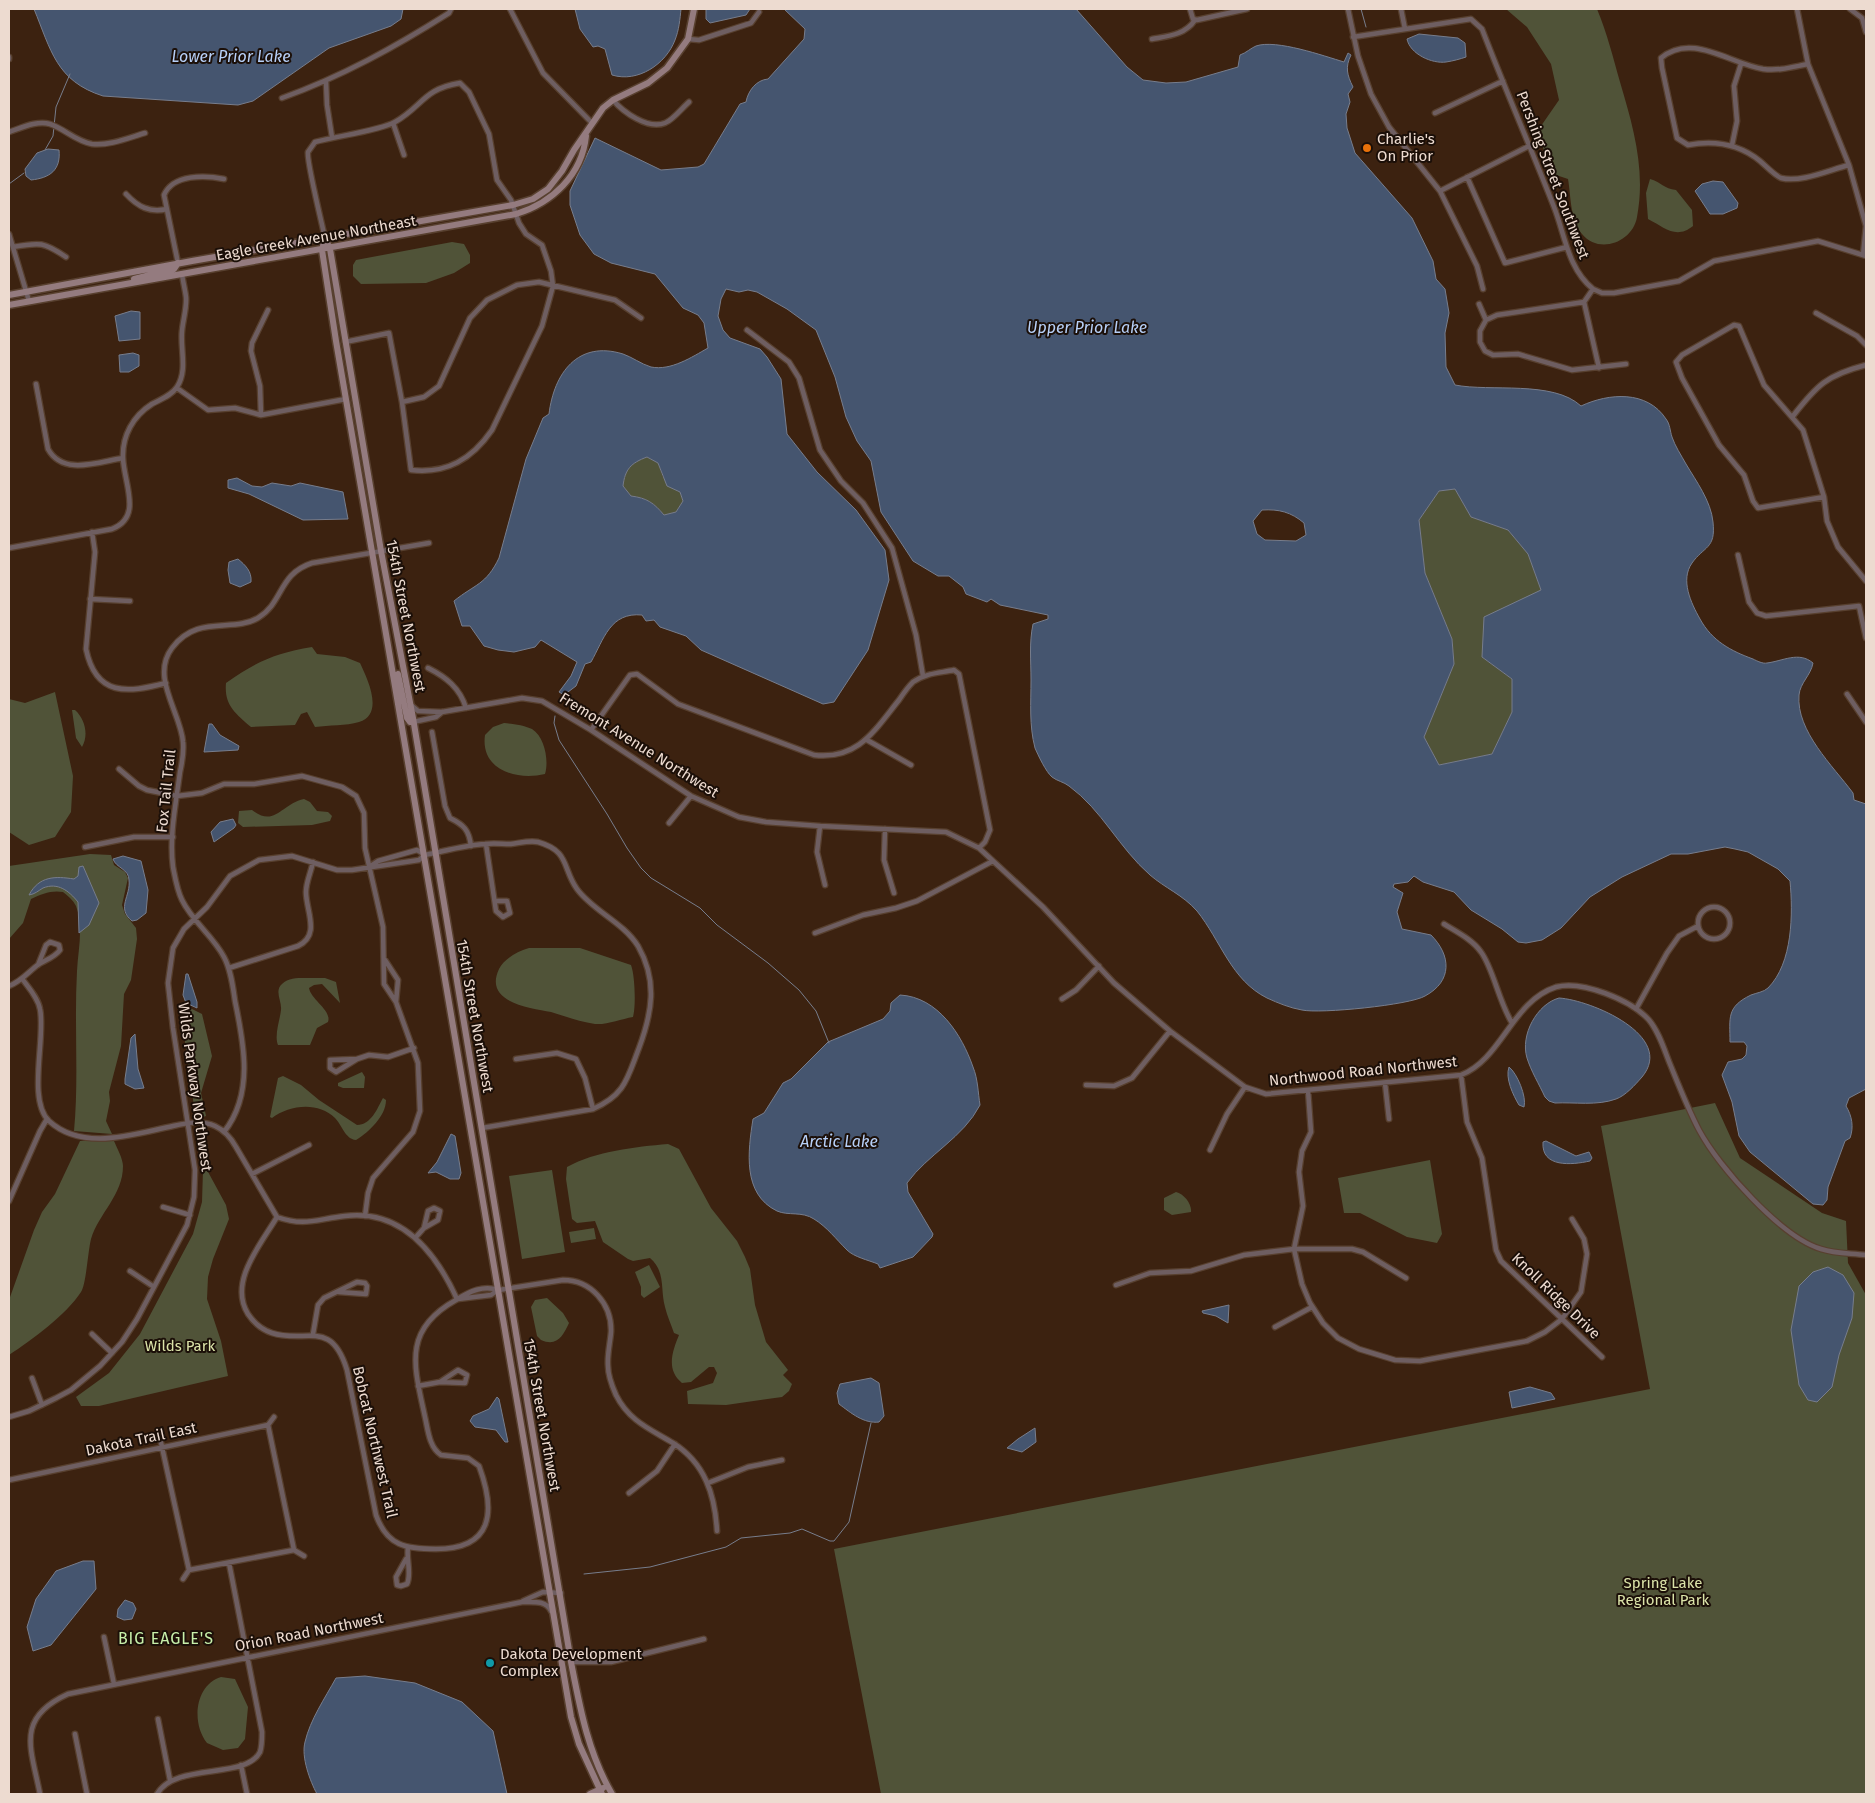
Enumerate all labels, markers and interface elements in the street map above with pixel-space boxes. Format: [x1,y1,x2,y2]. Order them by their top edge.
water label: Lower Prior Lake [171,47,291,66]
street label: Pershing Street Southwest [1513,88,1594,262]
place label: Charlie's On Prior [1377,130,1435,165]
marker: Charlie's On Prior [1361,142,1373,154]
street label: Eagle Creek Avenue Northeast [215,211,418,264]
water label: Upper Prior Lake [1027,318,1147,337]
street label: 154th Street Northwest [382,538,430,694]
street label: Fremont Avenue Northwest [556,689,722,802]
street label: Fox Tail Trail [153,748,179,834]
street label: 154th Street Northwest [453,938,497,1095]
street label: Wilds Parkway Northwest [174,1001,216,1173]
street label: Northwood Road Northwest [1268,1052,1459,1090]
water label: Arctic Lake [799,1132,878,1151]
street label: Knoll Ridge Drive [1508,1249,1604,1343]
park label: Wilds Park [145,1337,216,1355]
street label: 154th Street Northwest [520,1337,564,1494]
street label: Bobcat Northwest Trail [349,1364,401,1520]
street label: Dakota Trail East [84,1418,199,1460]
park label: Spring Lake Regional Park [1617,1574,1710,1609]
street label: Orion Road Northwest [233,1609,385,1655]
district label: BIG EAGLE'S [118,1629,214,1648]
place label: Dakota Development Complex [500,1645,643,1680]
marker: Dakota Development Complex [484,1657,496,1669]

